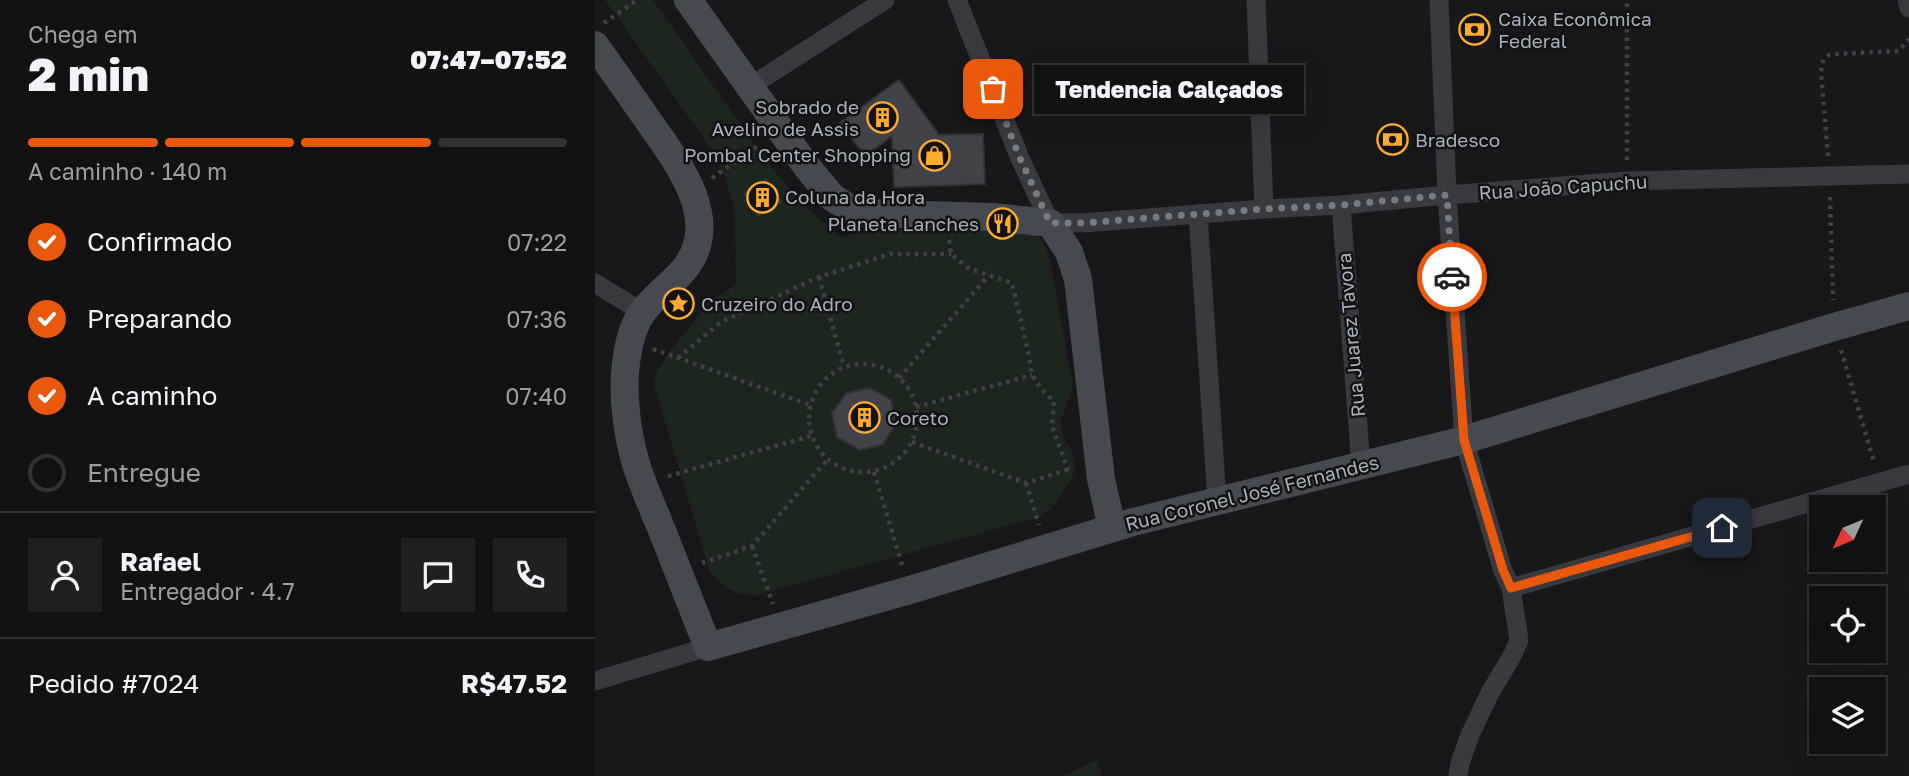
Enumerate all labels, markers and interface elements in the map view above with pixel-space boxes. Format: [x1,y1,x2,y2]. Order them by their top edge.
place label: Caixa Econômica Federal [1498,7,1652,52]
bank icon: Caixa Econômica Federal [1458,13,1492,47]
text: Chega em [28,20,138,48]
text: 07:47–07:52 [410,44,567,75]
text: 2 min [28,46,149,101]
pin [963,59,1023,119]
callout: Tendencia Calçados [1035,64,1305,114]
icon: bag [974,70,1012,108]
text: Tendencia Calçados [1055,75,1283,103]
place label: Sobrado de Avelino de Assis [712,95,859,140]
building icon: Sobrado de Avelino de Assis [865,101,899,135]
bank icon: Bradesco [1375,123,1409,157]
place label: Bradesco [1415,128,1500,151]
shop icon: Pombal Center Shopping [917,138,951,172]
place label: Pombal Center Shopping [684,143,911,166]
text: A caminho · 140 m [28,157,227,185]
street label: Rua João Capuchu [1478,169,1648,204]
building icon: Coluna da Hora [745,180,779,214]
place label: Coluna da Hora [785,185,925,208]
restaurant icon: Planeta Lanches [985,207,1019,241]
place label: Planeta Lanches [827,212,979,235]
icon: check [28,223,66,261]
text: Confirmado [87,226,232,257]
text: 07:22 [507,228,567,256]
courier [1417,242,1487,312]
street label: Rua Juarez Tavora [1332,252,1369,418]
icon: car [1433,258,1471,296]
place icon: Cruzeiro do Adro [661,287,695,321]
place label: Cruzeiro do Adro [701,292,853,315]
icon: check [28,300,66,338]
text: Preparando [87,303,232,334]
text: 07:36 [506,305,567,333]
icon: check [28,377,66,415]
text: A caminho [87,380,217,411]
text: 07:40 [505,382,567,410]
building icon: Coreto [847,401,881,435]
place label: Coreto [887,406,949,429]
street label: Rua Coronel José Fernandes [1123,450,1381,535]
text: Entregue [87,457,201,488]
north arrow [1809,495,1887,572]
map controls [1809,495,1886,754]
pin [1692,498,1752,558]
icon: home [1703,509,1741,547]
button: person [28,538,102,612]
button: chat [401,538,475,612]
button: phone [493,538,567,612]
text: Rafael [120,546,201,577]
text: Entregador · 4.7 [120,577,295,605]
button: locate [1809,586,1886,663]
text: Pedido #7024 [28,668,199,699]
text: R$47.52 [461,668,567,699]
button: layers [1809,677,1886,754]

